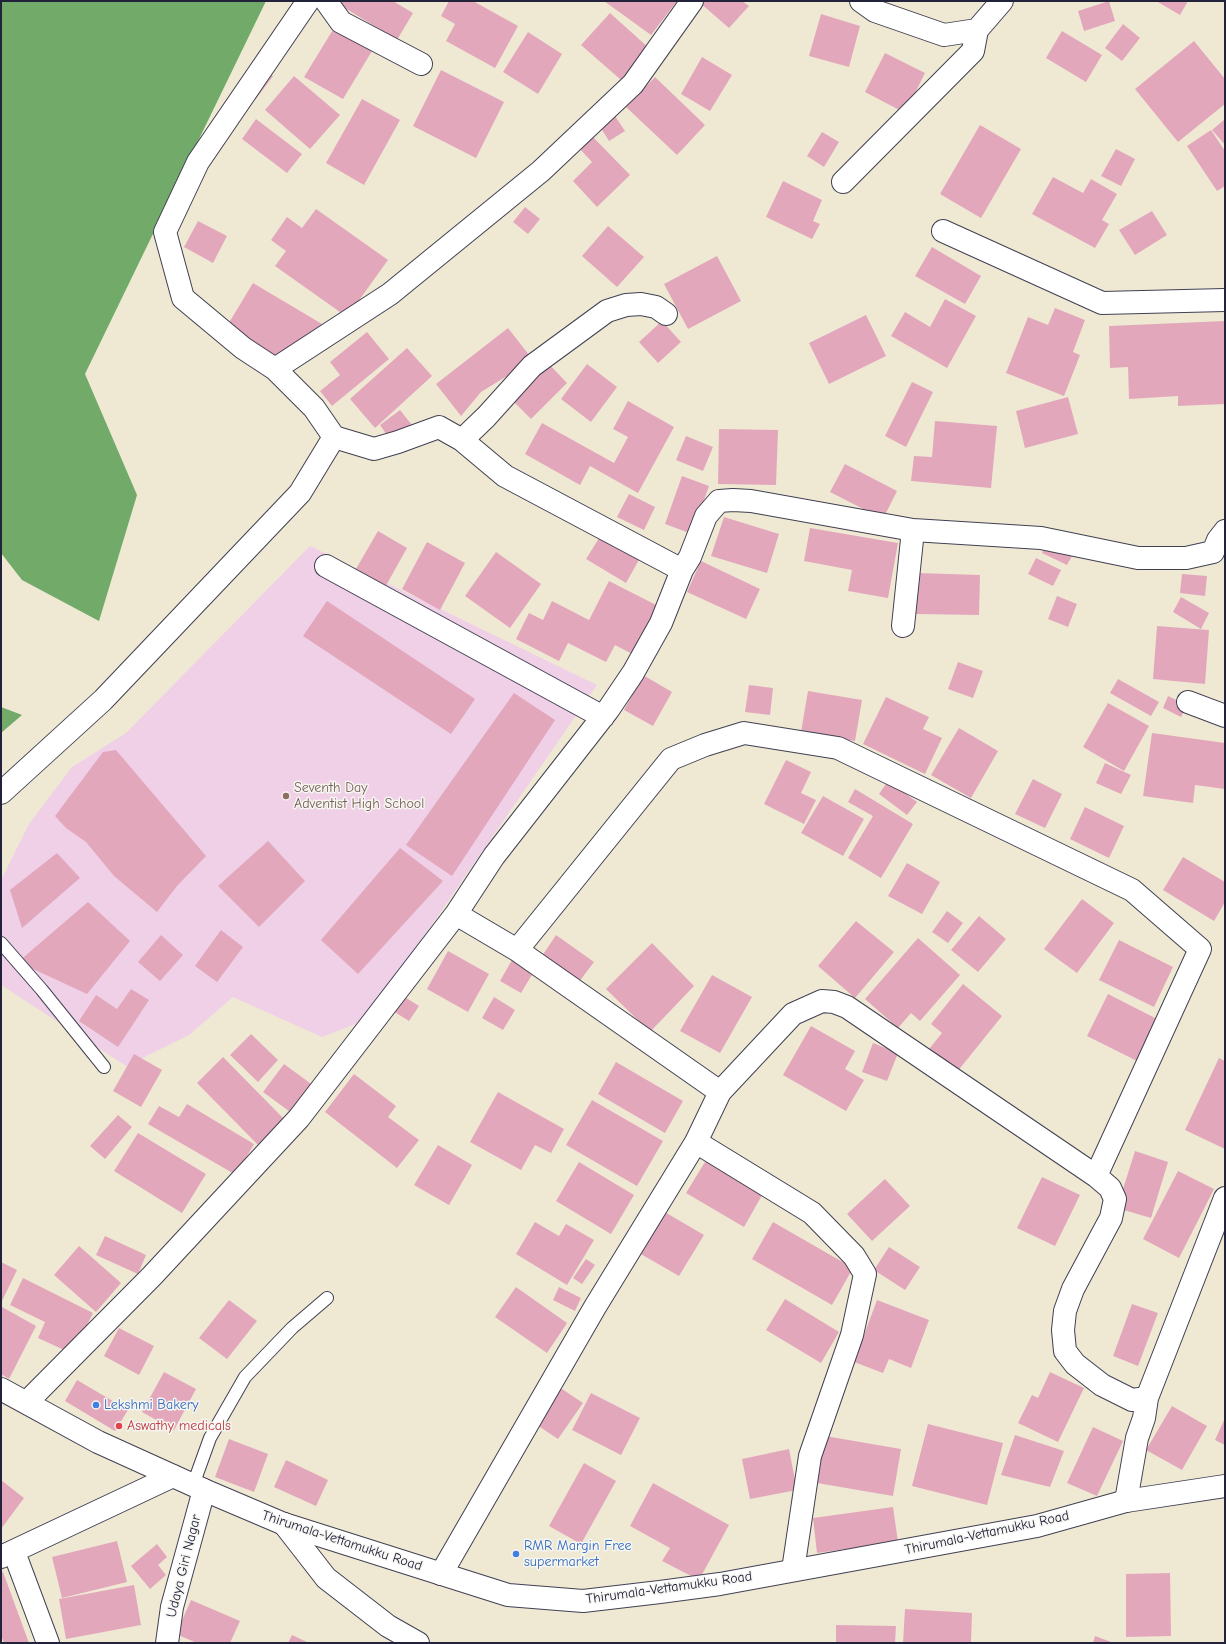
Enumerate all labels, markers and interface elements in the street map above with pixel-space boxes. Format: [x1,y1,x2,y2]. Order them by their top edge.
place label: Seventh Day Adventist High School [294,780,424,812]
marker: Seventh Day Adventist High School [281,791,291,801]
place label: Lekshmi Bakery [104,1397,199,1413]
marker: Lekshmi Bakery [91,1400,101,1410]
place label: Aswathy medicals [127,1418,231,1434]
marker: Aswathy medicals [114,1421,124,1431]
street label: Thirumala-Vettamukku Road [260,1507,424,1575]
street label: Thirumala-Vettamukku Road [903,1507,1071,1559]
street label: Udaya Giri Nagar [163,1513,205,1619]
place label: RMR Margin Free supermarket [524,1538,632,1570]
marker: RMR Margin Free supermarket [511,1549,521,1559]
street label: Thirumala-Vettamukku Road [585,1568,753,1608]

